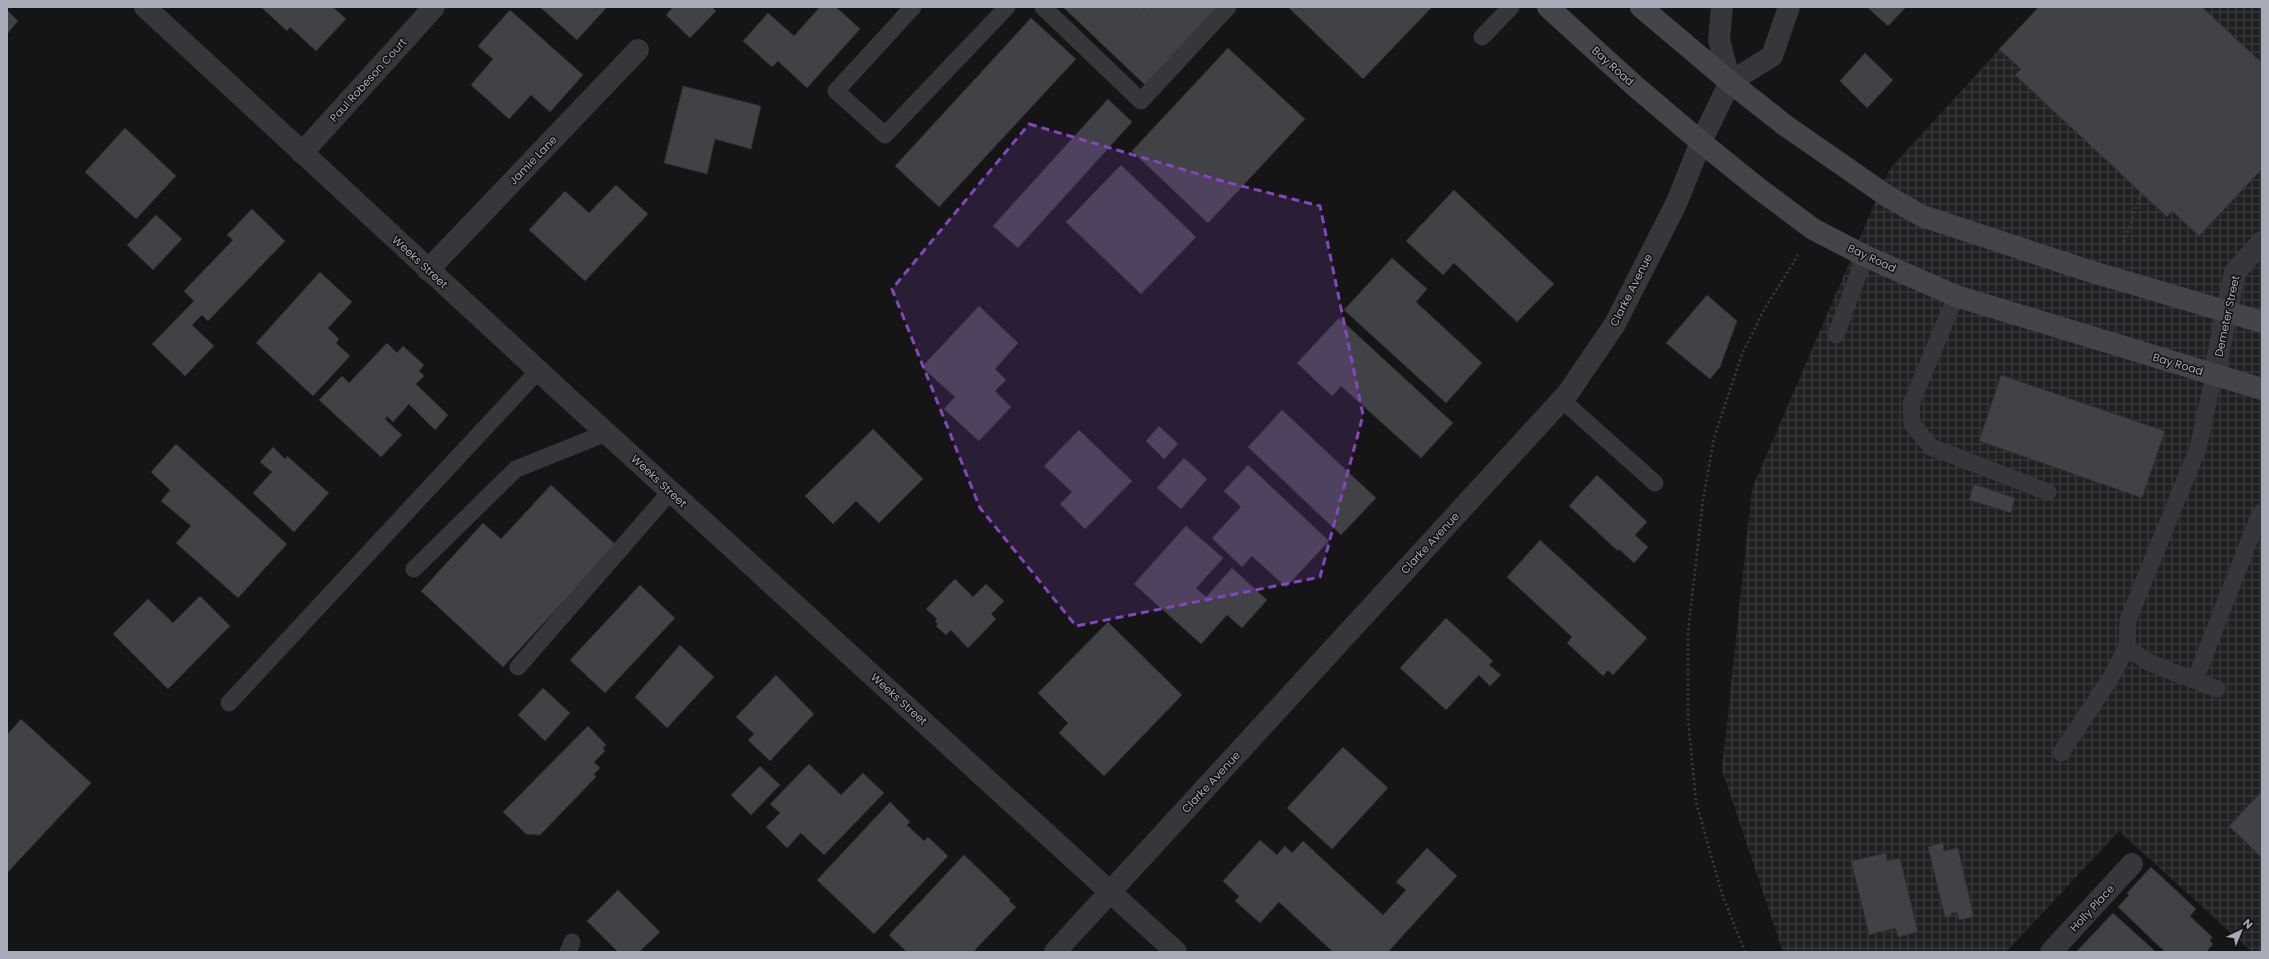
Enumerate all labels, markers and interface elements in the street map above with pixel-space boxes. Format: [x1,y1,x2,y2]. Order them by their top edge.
street label: Paul Robeson Court [326,35,410,125]
street label: Bay Road [1588,43,1638,89]
street label: Jamie Lane [505,132,561,188]
street label: Weeks Street [389,232,451,292]
street label: Bay Road [1845,240,1899,276]
street label: Clarke Avenue [1606,251,1656,329]
street label: Demeter Street [2211,274,2243,358]
street label: Bay Road [2151,349,2205,379]
street label: Weeks Street [628,451,690,511]
street label: Clarke Avenue [1397,508,1463,578]
street label: Weeks Street [867,669,931,729]
street label: Clarke Avenue [1178,747,1244,817]
street label: Holly Place [2066,881,2118,935]
north arrow [2221,911,2261,951]
text: N [2239,915,2256,932]

